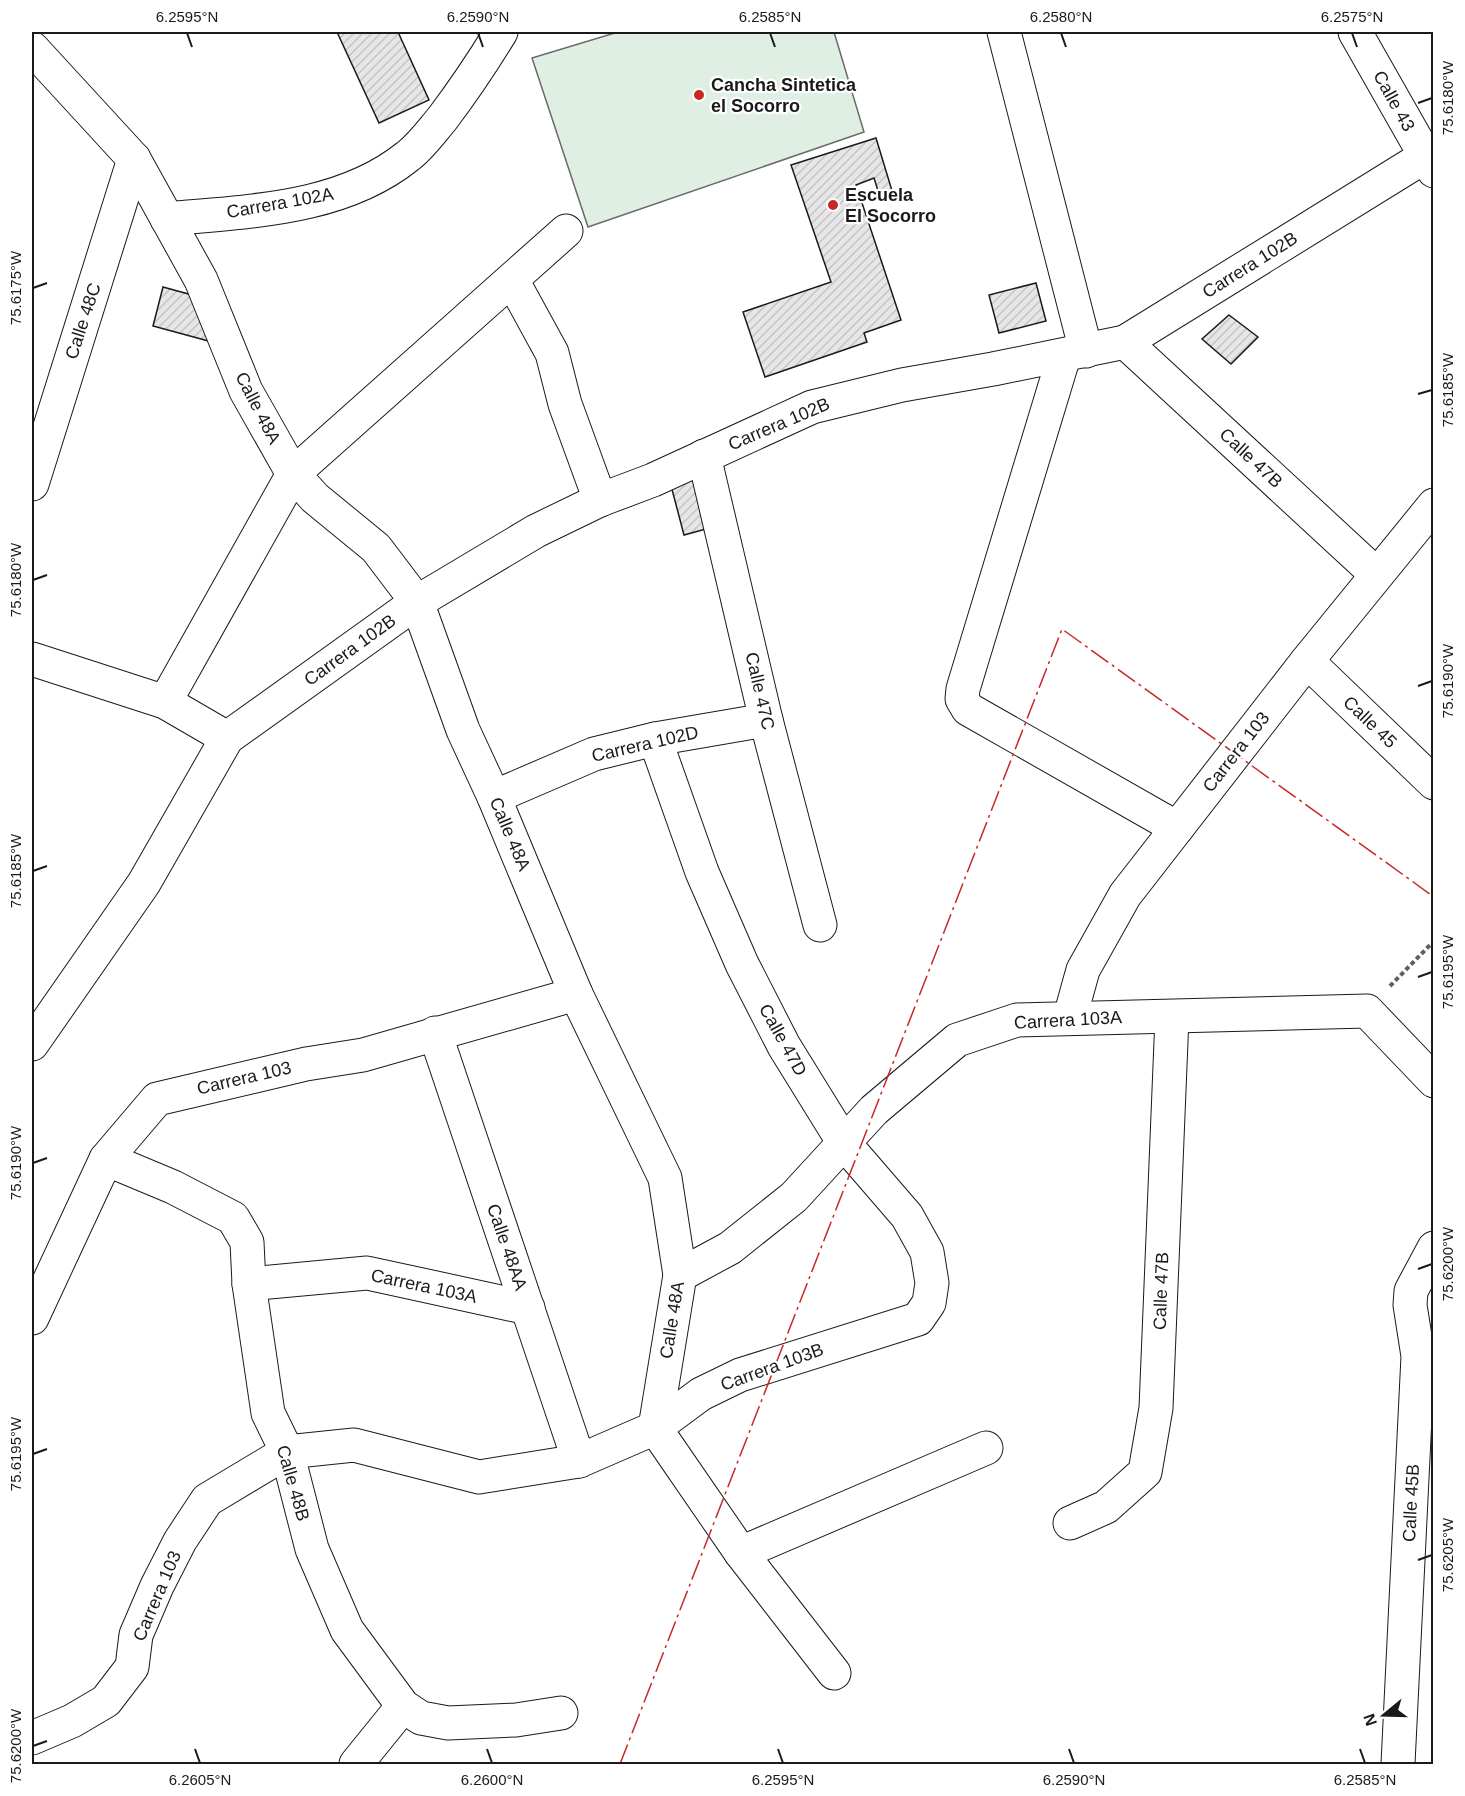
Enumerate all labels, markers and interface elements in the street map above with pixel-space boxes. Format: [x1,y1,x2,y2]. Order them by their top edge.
text: 6.2595°N [156,8,218,25]
text: 6.2590°N [447,8,509,25]
text: 6.2585°N [739,8,801,25]
text: 6.2580°N [1030,8,1092,25]
text: 6.2575°N [1321,8,1383,25]
text: 75.6180°W [1439,60,1456,135]
street label: Calle 43 [1369,67,1419,135]
place label: Cancha Sintetica el Socorro [711,75,857,116]
marker: Cancha Sintetica el Socorro [692,88,706,102]
street label: Carrera 102A [225,184,335,222]
place label: Escuela El Socorro [845,185,936,226]
marker: Escuela El Socorro [826,198,840,212]
street label: Carrera 102B [1199,228,1301,302]
text: 75.6175°W [7,250,24,325]
street label: Calle 48C [61,280,105,362]
text: 75.6185°W [1439,352,1456,427]
street label: Calle 48A [231,369,285,447]
street label: Carrera 102B [725,394,833,454]
street label: Calle 47B [1216,424,1286,492]
text: 75.6180°W [7,542,24,617]
street label: Carrera 102B [300,610,400,690]
text: 75.6190°W [1439,643,1456,718]
street label: Calle 47C [741,650,779,732]
street label: Calle 45 [1339,692,1401,752]
street label: Carrera 103 [1199,708,1273,796]
street label: Carrera 102D [590,722,700,766]
street label: Calle 48A [486,794,534,874]
text: 75.6185°W [7,833,24,908]
text: 75.6195°W [1439,934,1456,1009]
street label: Calle 47D [755,1001,811,1079]
street label: Carrera 103A [1014,1007,1122,1033]
street label: Carrera 103 [195,1057,293,1099]
text: 75.6190°W [7,1125,24,1200]
street label: Calle 48AA [483,1201,531,1293]
text: 75.6200°W [1439,1226,1456,1301]
street label: Calle 47B [1150,1252,1172,1330]
street label: Carrera 103A [369,1265,479,1307]
street label: Calle 48A [656,1280,688,1360]
street label: Carrera 103B [718,1339,826,1395]
text: 75.6195°W [7,1416,24,1491]
street label: Calle 48B [273,1443,313,1523]
street label: Calle 45B [1399,1464,1423,1542]
text: 75.6205°W [1439,1517,1456,1592]
street label: Carrera 103 [129,1548,185,1644]
north arrow [1354,1685,1414,1745]
text: 75.6200°W [7,1708,24,1783]
text: N [1360,1711,1380,1728]
text: 6.2605°N [169,1771,231,1788]
text: 6.2600°N [461,1771,523,1788]
text: 6.2595°N [752,1771,814,1788]
text: 6.2590°N [1043,1771,1105,1788]
text: 6.2585°N [1334,1771,1396,1788]

